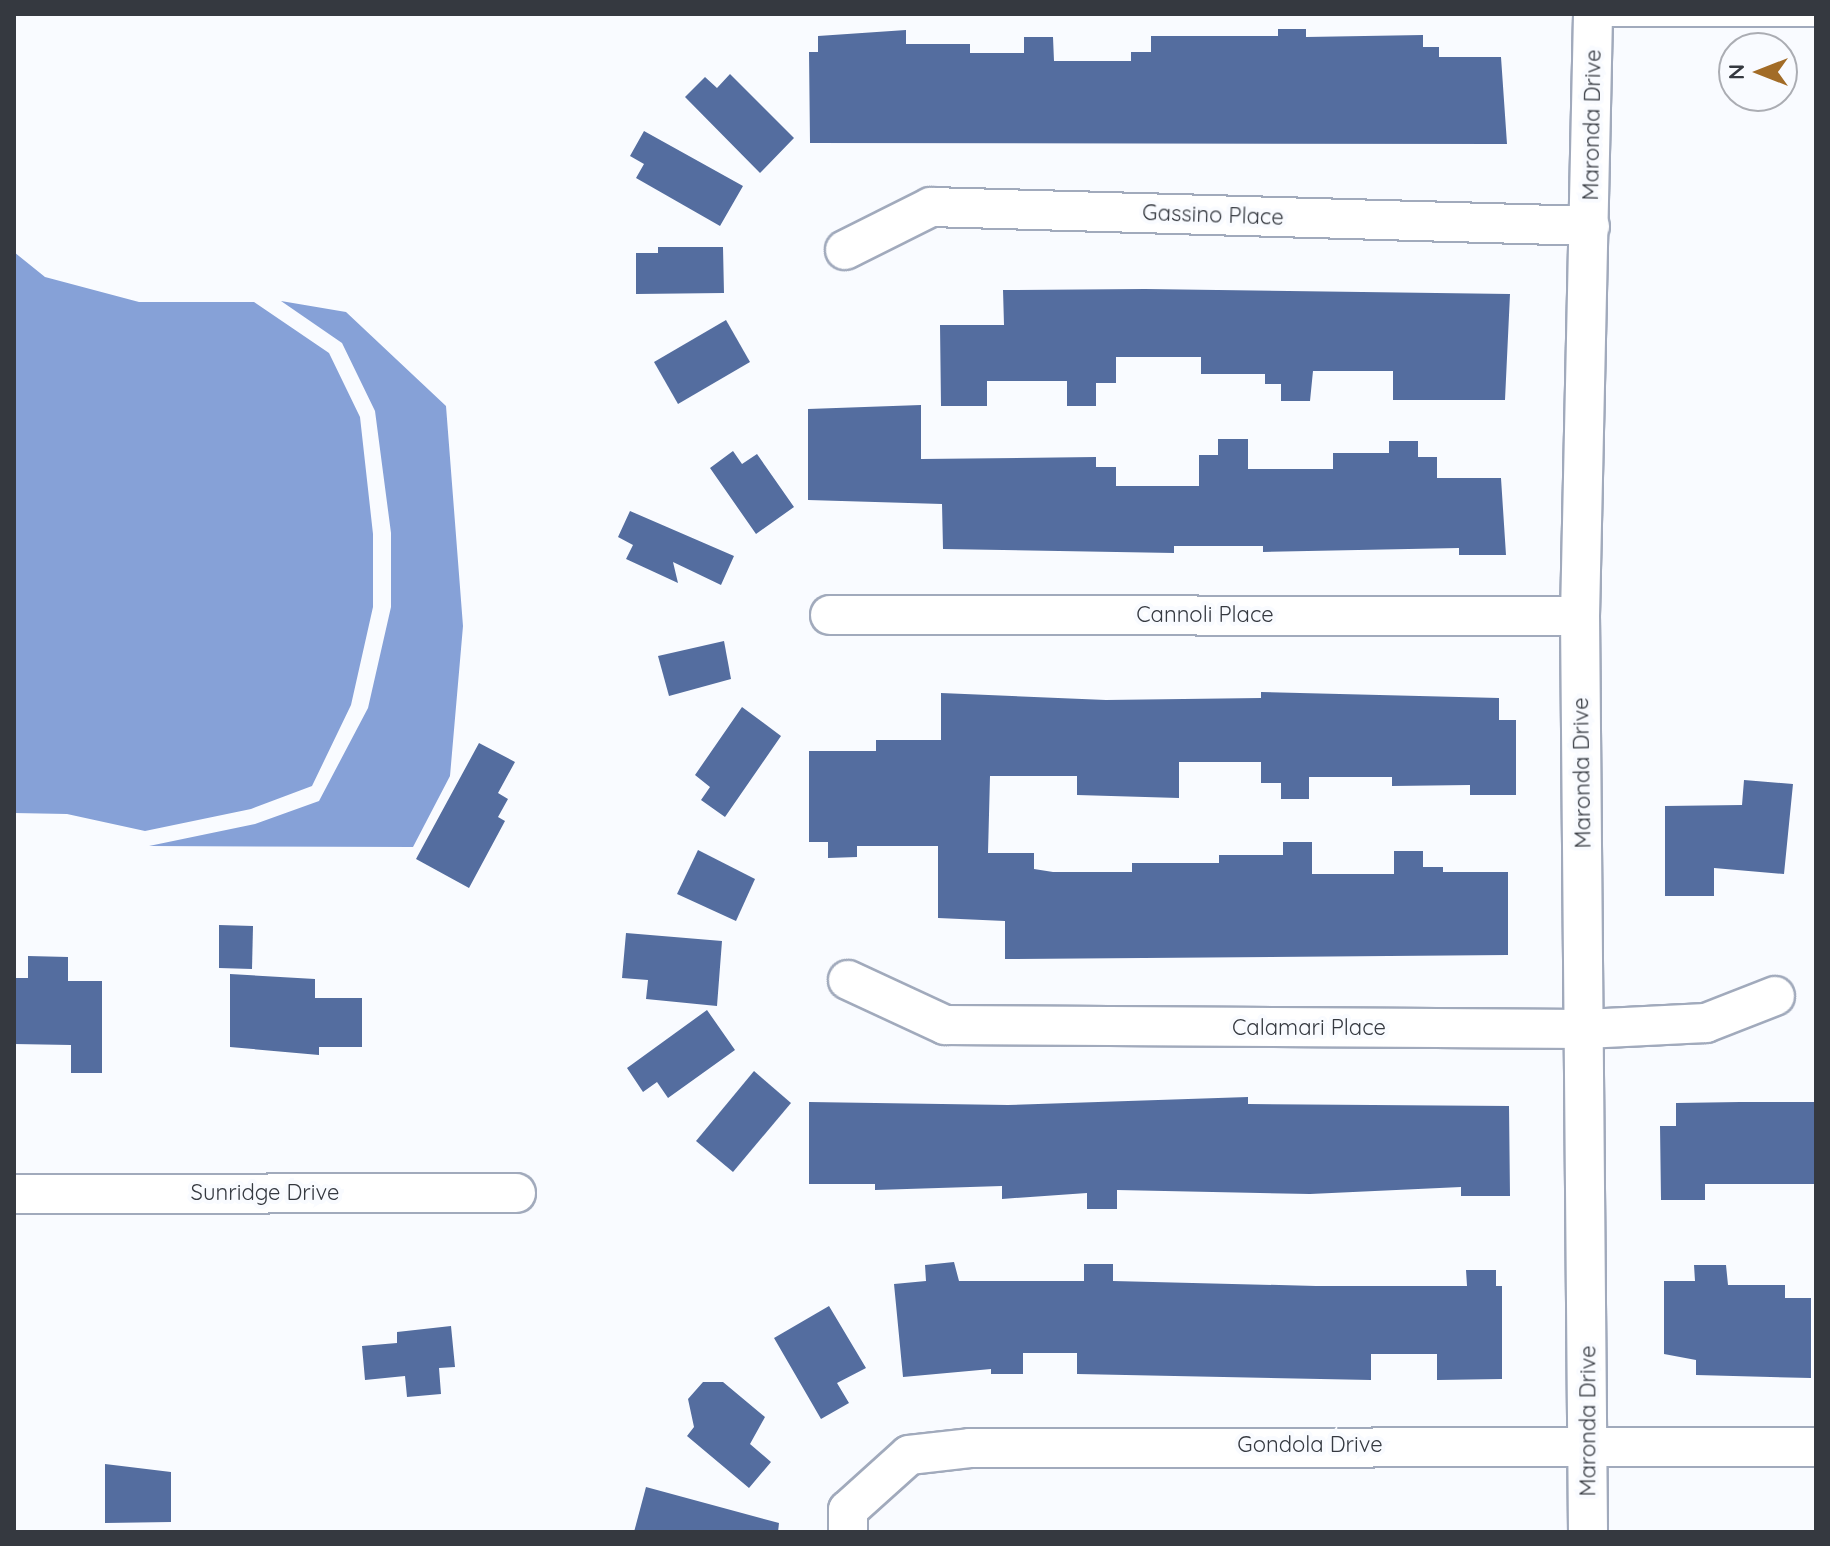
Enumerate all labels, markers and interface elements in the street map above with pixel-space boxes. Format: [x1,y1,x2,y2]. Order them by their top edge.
north arrow [1718,32,1798,112]
street label: Maronda Drive [1577,49,1607,201]
text: N [1722,64,1750,80]
street label: Gassino Place [1142,199,1284,231]
street label: Cannoli Place [1136,602,1274,628]
street label: Maronda Drive [1567,697,1597,849]
street label: Calamari Place [1232,1015,1386,1041]
street label: Sunridge Drive [191,1180,339,1206]
street label: Maronda Drive [1575,1345,1601,1497]
street label: Gondola Drive [1237,1432,1383,1458]

